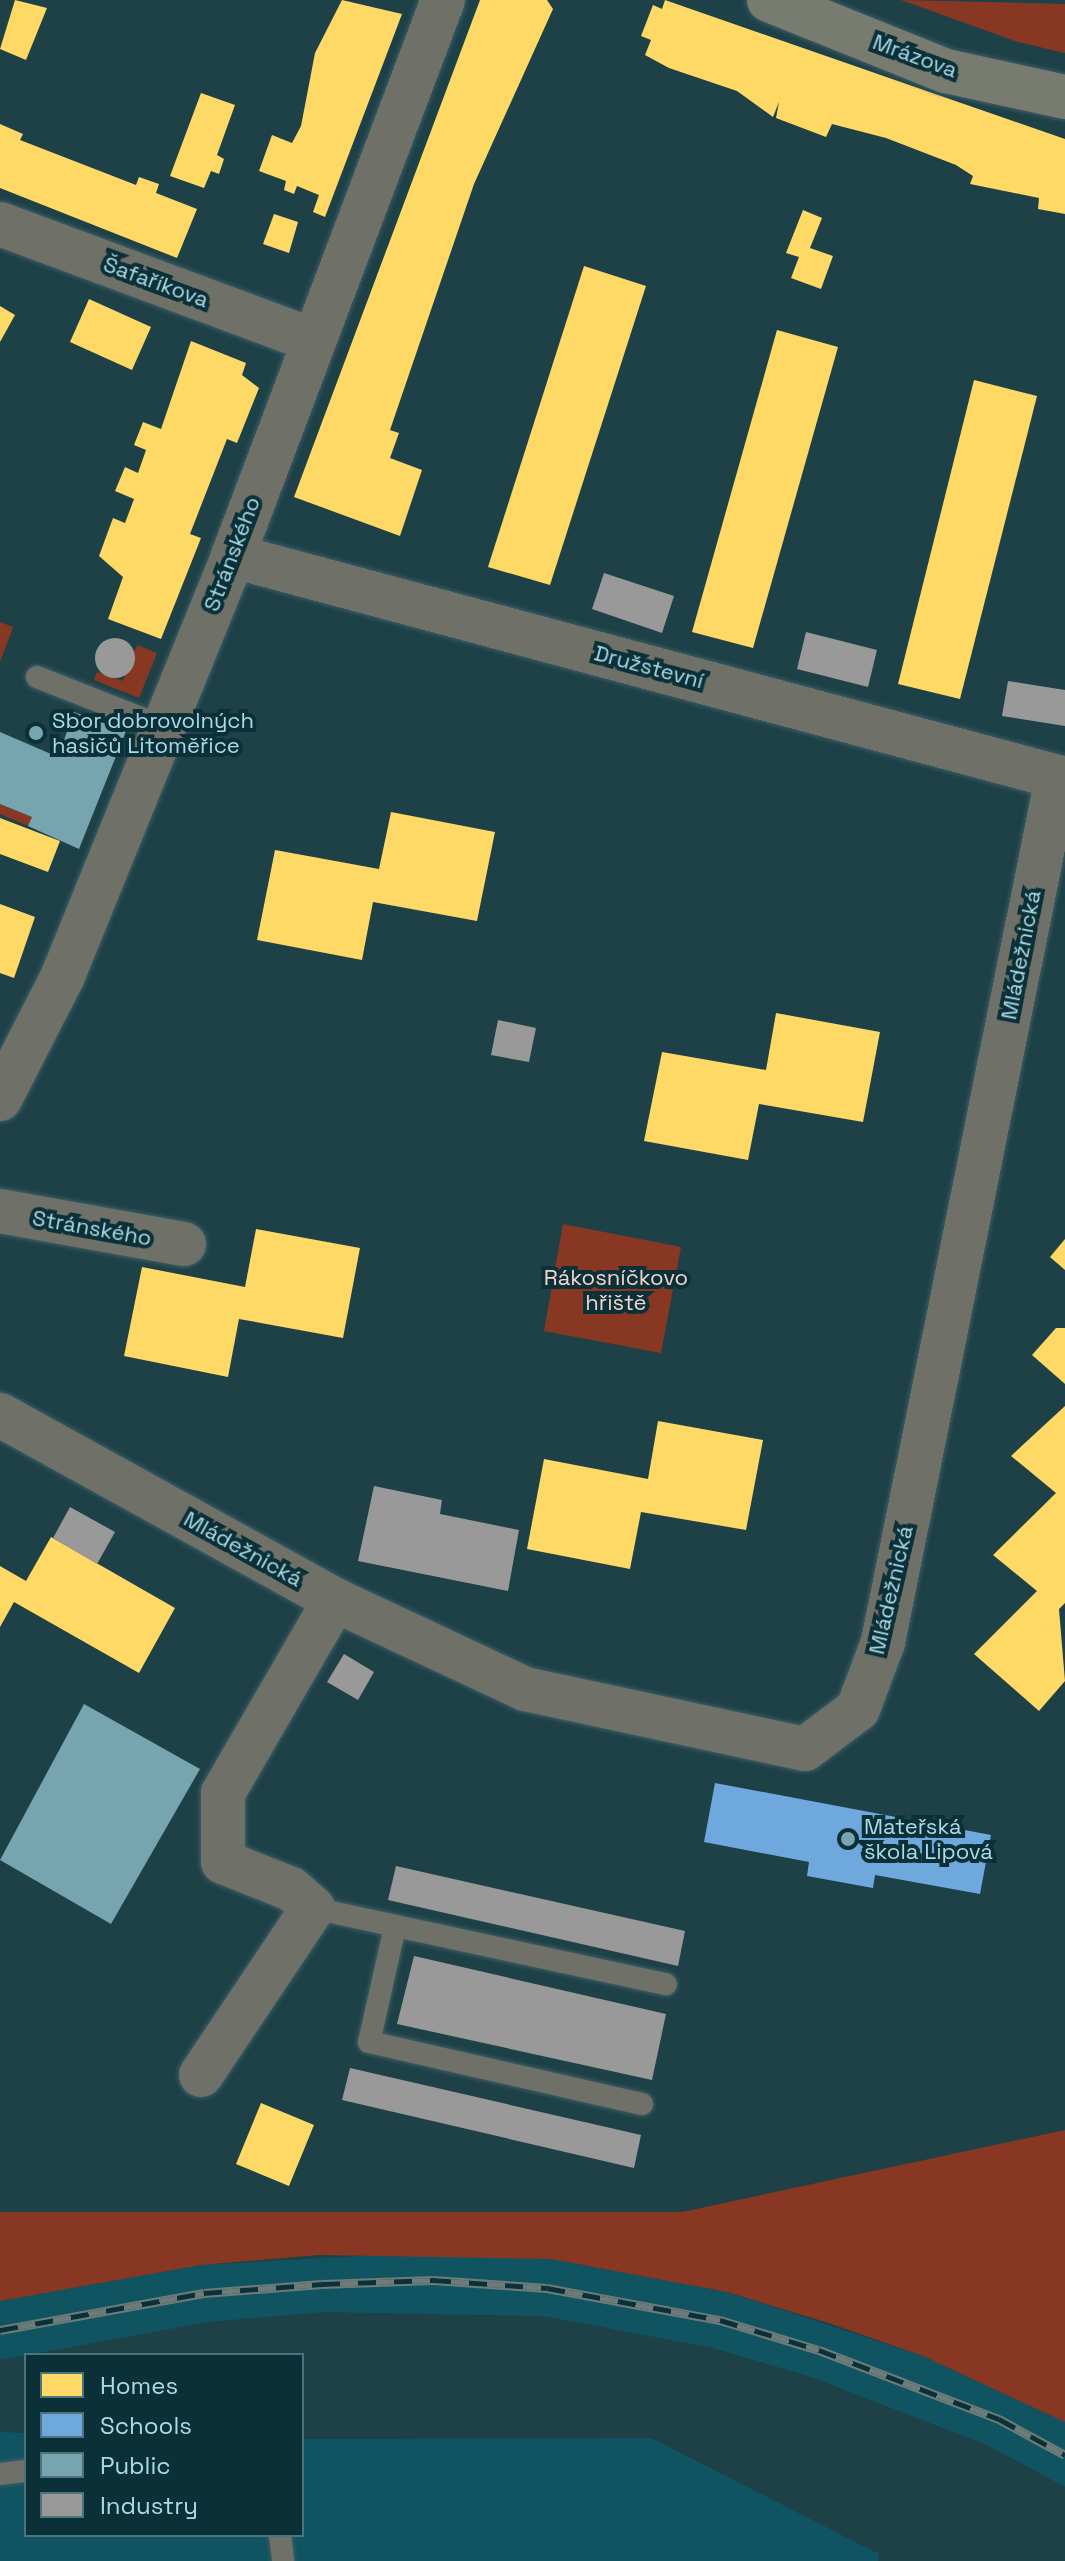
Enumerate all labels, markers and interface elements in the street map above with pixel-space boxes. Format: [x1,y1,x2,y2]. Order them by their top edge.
street label: Mrázova [869,29,961,83]
street label: Šafaříkova [100,251,212,313]
street label: Stránského [198,493,266,615]
street label: Družstevní [591,640,707,694]
place label: Sbor dobrovolných hasičů Litoměřice [52,707,254,758]
marker: Sbor dobrovolných hasičů Litoměřice [27,724,45,742]
street label: Mládežnická [996,888,1046,1022]
street label: Stránského [30,1205,154,1251]
park label: Rákosníčkovo hřiště [544,1264,688,1316]
street label: Mládežnická [179,1506,307,1592]
street label: Mládežnická [863,1523,919,1657]
place label: Mateřská škola Lipová [864,1813,993,1864]
marker: Mateřská škola Lipová [839,1830,857,1848]
legend [24,2353,304,2537]
text: Homes [100,2370,178,2401]
text: Schools [100,2410,192,2441]
text: Public [100,2450,171,2481]
text: Industry [100,2490,198,2521]

